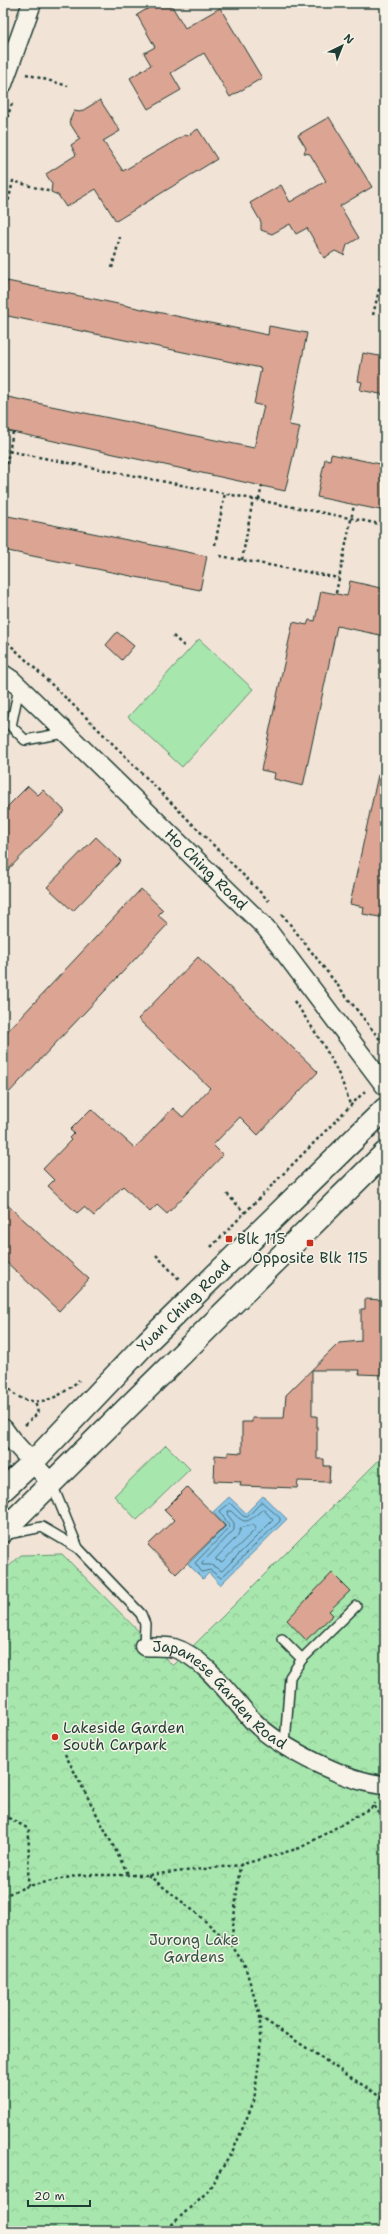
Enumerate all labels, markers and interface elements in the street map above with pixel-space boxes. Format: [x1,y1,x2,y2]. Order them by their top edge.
north arrow [322,26,362,66]
text: N [340,31,357,48]
street label: Ho Ching Road [160,824,252,915]
place label: Blk 115 [237,1229,285,1249]
marker: Blk 115 [224,1234,234,1244]
marker: Opposite Blk 115 [305,1238,315,1248]
place label: Opposite Blk 115 [252,1248,368,1268]
street label: Yuan Ching Road [133,1255,235,1356]
street label: Japanese Garden Road [152,1636,291,1754]
place label: Lakeside Garden South Carpark [63,1718,185,1755]
marker: Lakeside Garden South Carpark [50,1732,60,1742]
park label: Jurong Lake Gardens [149,1930,239,1967]
scale bar [28,2182,90,2208]
text: 20 m [34,2188,65,2204]

